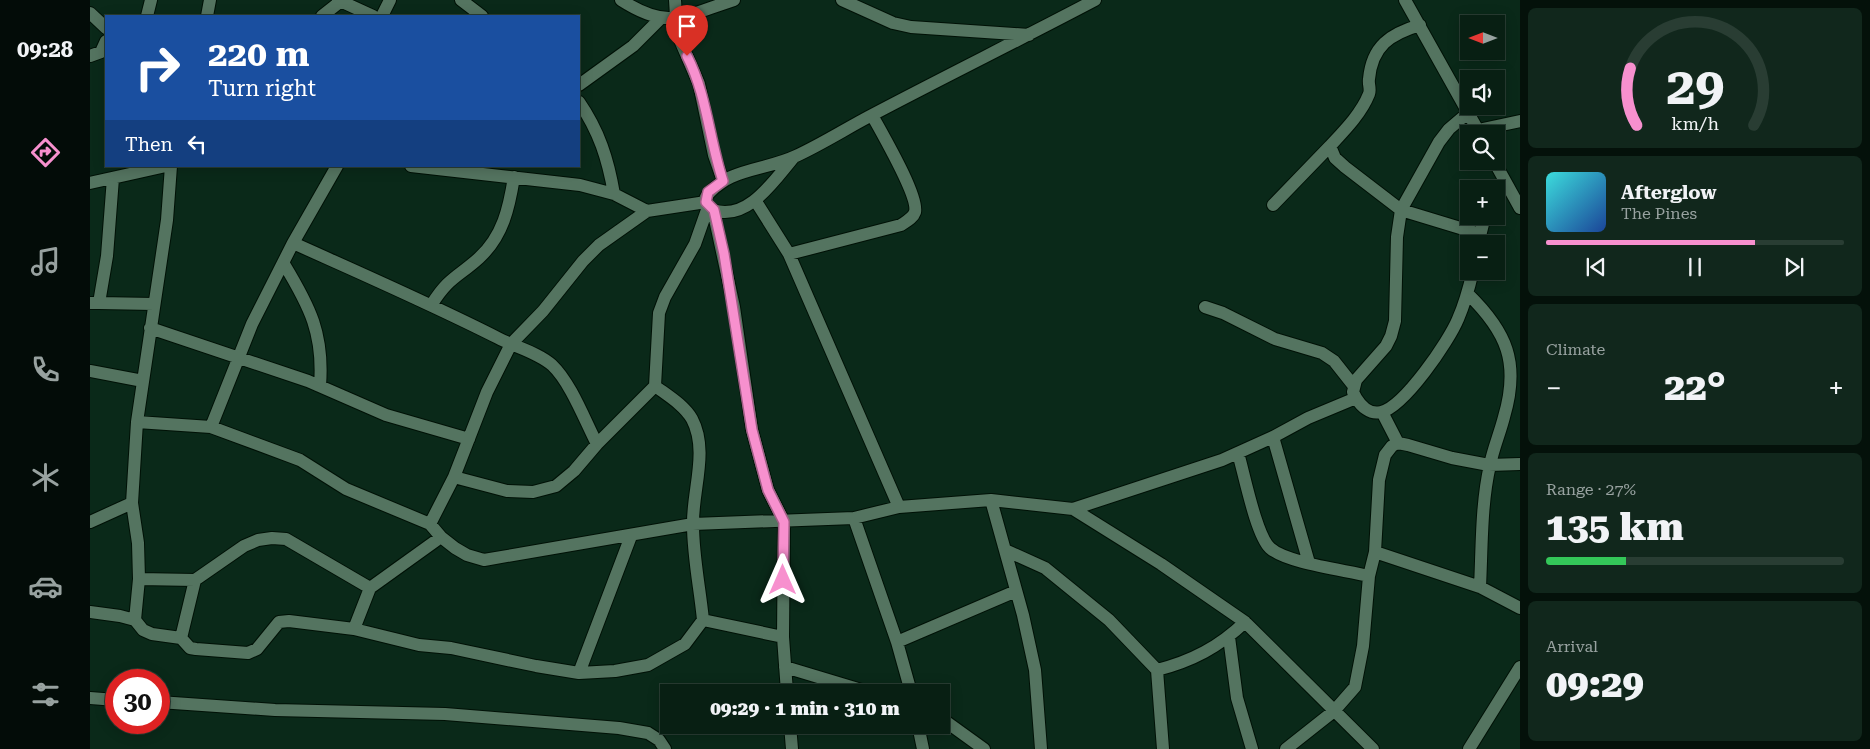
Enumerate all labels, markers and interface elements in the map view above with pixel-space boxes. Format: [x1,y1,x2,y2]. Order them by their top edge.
pin [666,5,708,56]
icon: arrive [673,12,701,40]
north arrow [1460,15,1505,60]
map controls [1460,15,1505,280]
text: 220 m [208,34,309,75]
icon: right [125,35,190,100]
text: 09:28 [17,37,73,62]
text: 29 [1666,56,1724,117]
button: sound [1460,70,1505,115]
text: Turn right [208,76,316,101]
text: km/h [1671,113,1719,134]
button: search [1460,125,1505,170]
icon: left [183,130,211,158]
text: Then [125,133,173,156]
icon: directions [28,135,63,170]
button: + [1460,180,1505,225]
text: Afterglow [1621,181,1717,204]
text: The Pines [1621,204,1697,223]
button: − [1460,235,1505,280]
icon: music [28,244,63,279]
icon: previous [1582,253,1610,281]
icon: pause [1681,253,1709,281]
icon: next [1780,253,1808,281]
text: Climate [1546,340,1605,359]
icon: phone [28,352,63,387]
text: 22° [1664,365,1726,409]
text: − [1546,372,1562,405]
text: + [1828,372,1844,405]
icon: climate [28,460,63,495]
text: Range · 27% [1546,480,1636,499]
text: 135 km [1546,505,1684,549]
position arrow [756,553,808,605]
icon: car [28,569,63,604]
text: Arrival [1546,637,1598,656]
text: 09:29 [1546,662,1644,706]
speed limit sign: 30 [105,669,170,734]
icon: filters [28,677,63,712]
text: 09:29 · 1 min · 310 m [710,697,900,720]

